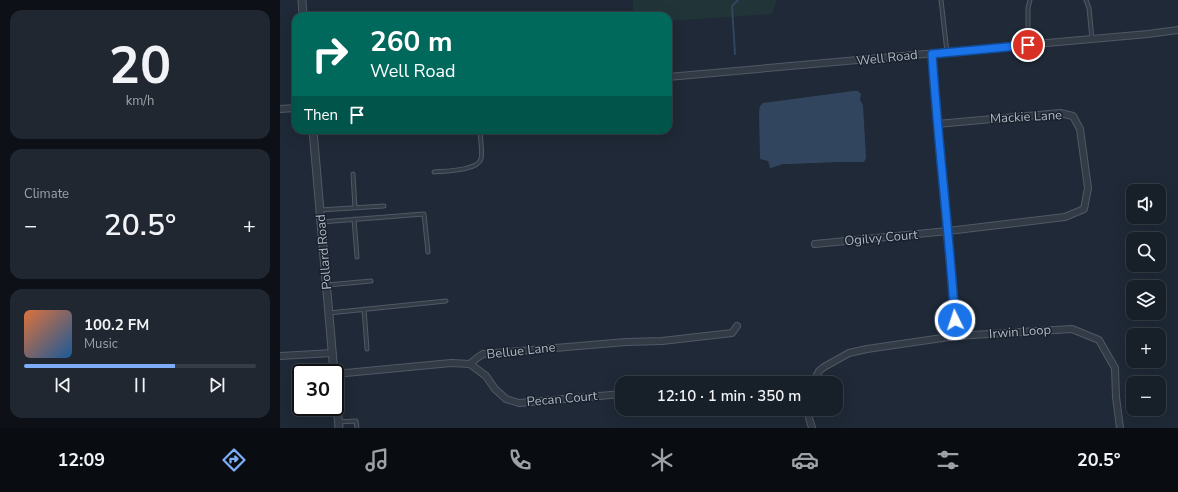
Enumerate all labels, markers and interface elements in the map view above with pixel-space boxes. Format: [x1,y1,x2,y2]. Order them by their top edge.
text: 260 m [370,23,453,61]
icon: right [304,28,356,80]
pin [1011,28,1045,62]
text: 20 [109,30,171,101]
icon: arrive [1017,34,1039,56]
street label: Well Road [855,46,919,70]
text: Well Road [370,59,456,83]
text: km/h [126,92,154,110]
icon: arrive [346,104,368,126]
text: Then [304,105,338,125]
street label: Mackie Lane [990,106,1063,128]
map controls [1126,184,1166,416]
button: sound [1126,184,1166,224]
text: Climate [24,185,69,203]
text: 20.5° [104,205,176,246]
text: − [24,211,37,241]
text: + [243,211,256,241]
street label: Pollard Road [312,214,336,290]
street label: Ogilvy Court [844,226,919,250]
button: search [1126,232,1166,272]
button: layers [1126,280,1166,320]
position arrow [934,299,976,341]
text: 100.2 FM [84,315,149,335]
street label: Irwin Loop [988,321,1052,343]
button: + [1126,328,1166,368]
text: Music [84,335,118,353]
street label: Bellue Lane [486,338,556,364]
speed limit sign: 30 [292,364,344,416]
icon: previous [52,374,74,396]
icon: pause [129,374,151,396]
icon: next [206,374,228,396]
button: − [1126,376,1166,416]
text: 12:10 · 1 min · 350 m [657,386,801,406]
street label: Pecan Court [526,387,598,411]
icon: directions [220,446,248,474]
icon: music [363,446,391,474]
icon: phone [506,446,534,474]
icon: climate [648,446,676,474]
icon: car [791,446,819,474]
icon: filters [934,446,962,474]
text: 12:09 [57,448,105,472]
text: 20.5° [1077,448,1121,472]

